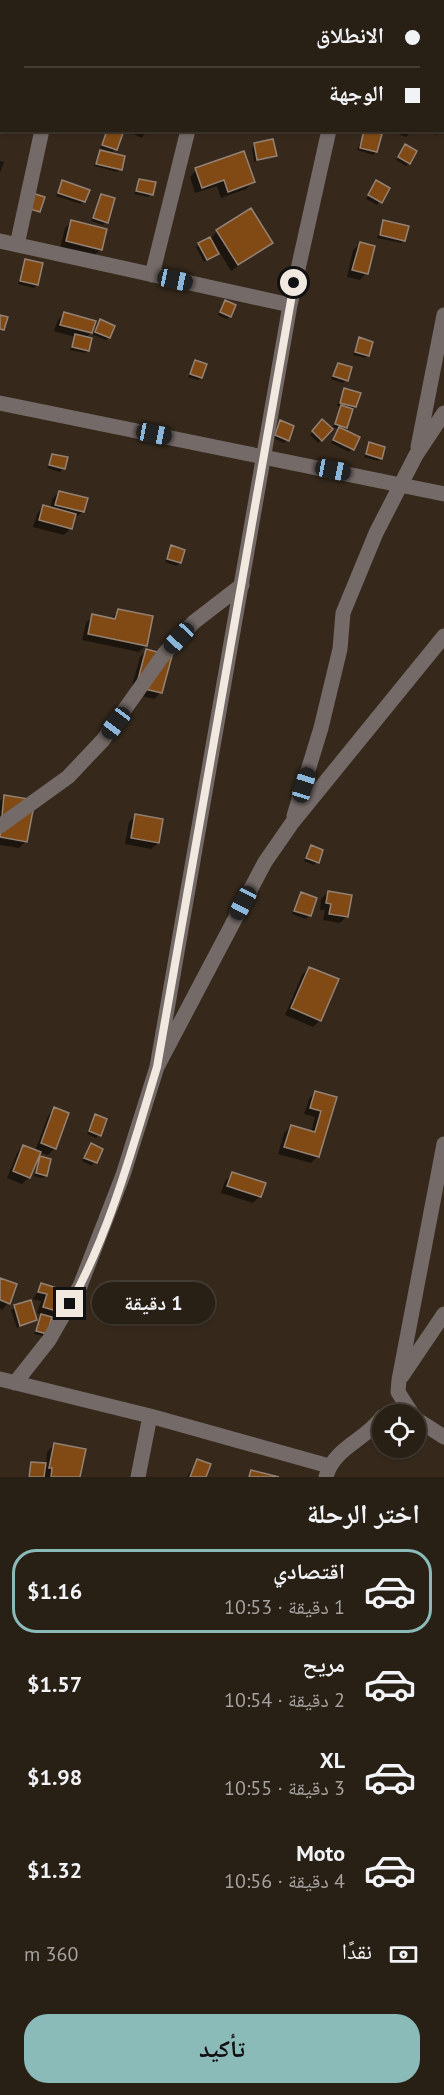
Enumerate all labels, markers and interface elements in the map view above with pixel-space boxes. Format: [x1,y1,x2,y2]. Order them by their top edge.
text: الانطلاق [316,21,384,49]
text: الوجهة [329,79,384,107]
car [156,267,194,293]
route start [280,269,307,296]
car [135,422,173,446]
car [314,458,352,482]
car [160,619,198,657]
car [98,703,134,743]
car [290,765,318,805]
car [227,883,259,923]
callout: 1 دقيقة [91,1283,214,1325]
route end [56,1290,83,1317]
text: 1 دقيقة [124,1290,183,1316]
map controls [372,1404,426,1458]
button: locate [372,1404,426,1458]
text: اختر الرحلة [307,1496,420,1530]
text: اقتصادي [273,1557,345,1585]
icon: car [363,1564,417,1618]
text: $1.16 [27,1577,82,1605]
text: 1 دقيقة · 10:53 [224,1594,345,1620]
text: مريح [302,1650,345,1678]
icon: car [363,1657,417,1711]
text: $1.57 [27,1670,82,1698]
text: 2 دقيقة · 10:54 [224,1687,345,1713]
text: XL [320,1746,345,1774]
icon: car [363,1750,417,1804]
text: $1.98 [27,1763,82,1791]
text: 3 دقيقة · 10:55 [224,1775,345,1801]
text: Moto [296,1839,345,1867]
icon: car [363,1843,417,1897]
text: $1.32 [27,1856,82,1884]
text: 4 دقيقة · 10:56 [224,1868,345,1894]
text: نقدًا [342,1937,372,1965]
icon: cash [387,1938,420,1971]
text: 360 m [24,1941,78,1967]
button: تأكيد [24,2014,420,2083]

